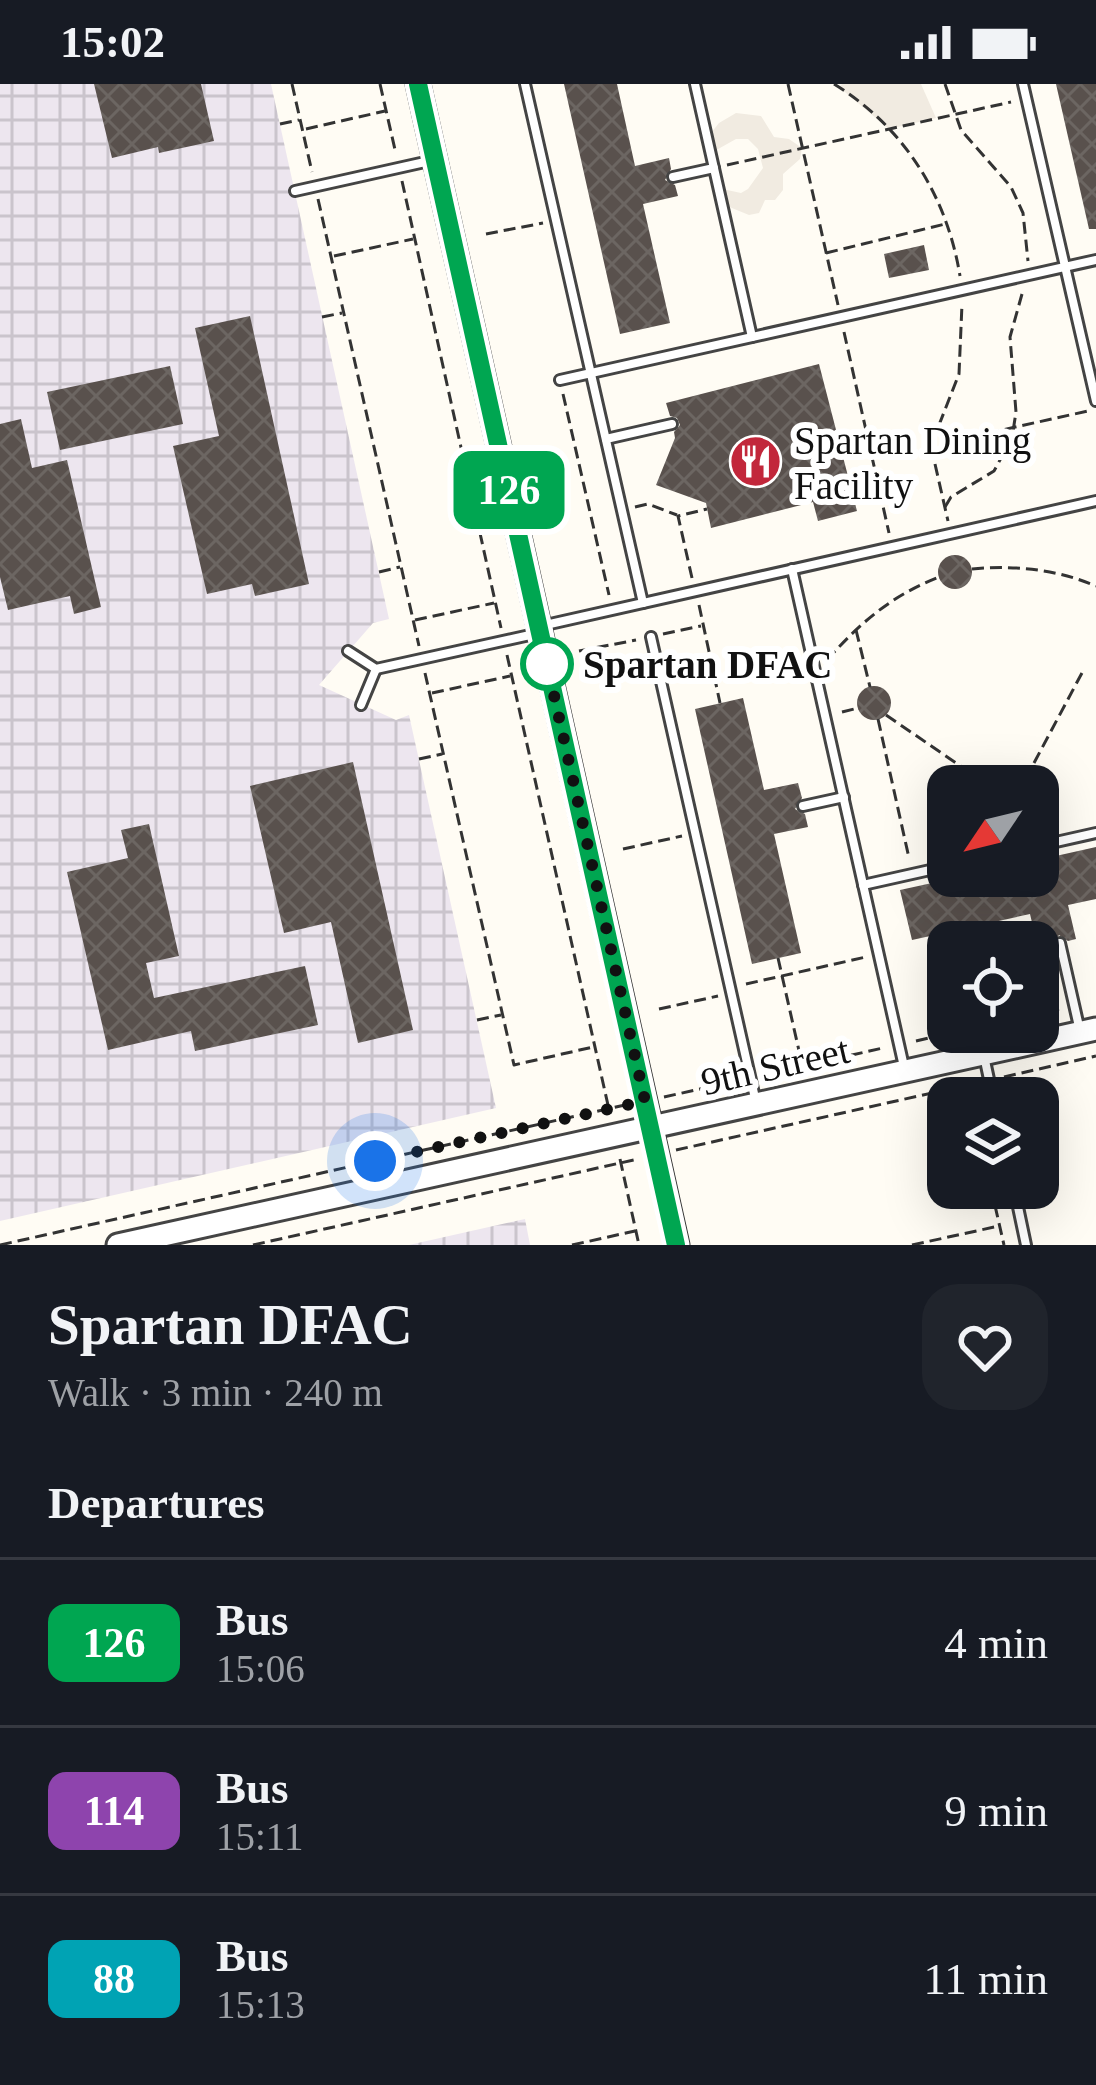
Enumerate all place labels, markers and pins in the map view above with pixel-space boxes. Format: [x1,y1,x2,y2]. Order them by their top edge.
place label: Spartan Dining Facility [794,419,1031,508]
restaurant icon: Spartan Dining Facility [727,434,783,490]
marker: Spartan DFAC [522,639,572,689]
place label: Spartan DFAC [583,643,833,687]

